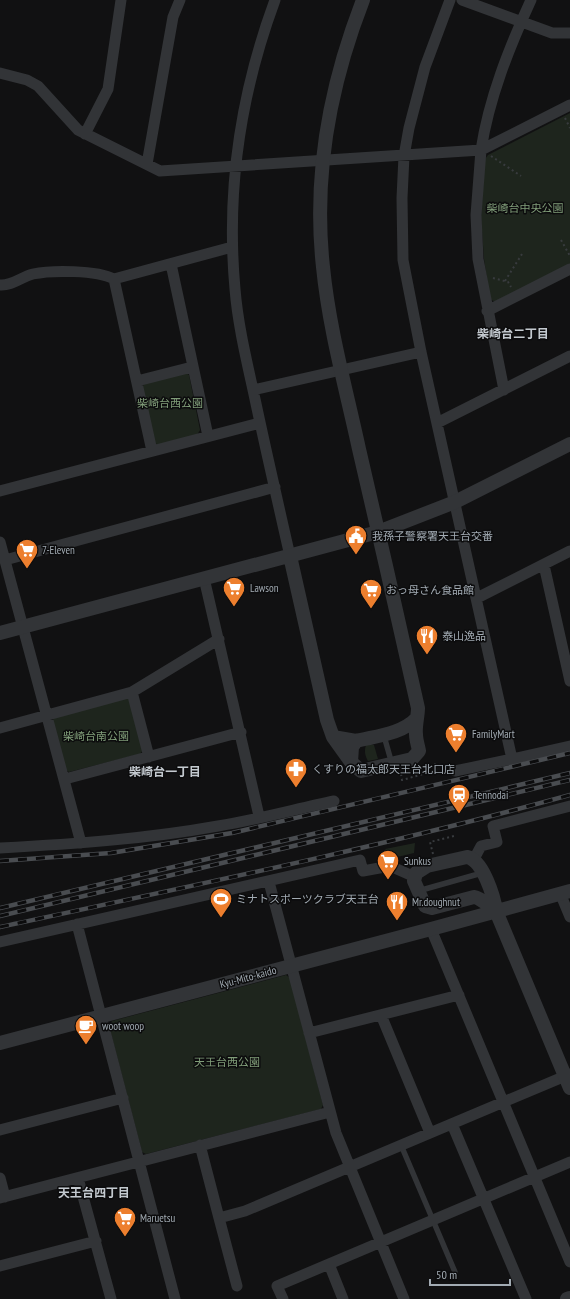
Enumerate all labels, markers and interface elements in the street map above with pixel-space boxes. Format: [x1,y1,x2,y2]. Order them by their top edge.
park label: 柴崎台中央公園 [487,201,564,215]
district label: 柴崎台二丁目 [477,326,549,341]
park label: 柴崎台西公園 [137,396,203,410]
public building icon: 我孫子警察署天王台交番 [343,523,369,556]
place label: 我孫子警察署天王台交番 [372,529,493,543]
supermarket icon: 7-Eleven [14,537,40,570]
place label: 7-Eleven [42,543,75,557]
supermarket icon: Lawson [221,575,247,608]
supermarket icon: おっ母さん食品館 [358,577,384,610]
place label: Lawson [250,581,279,595]
place label: おっ母さん食品館 [386,583,474,597]
restaurant icon: 泰山逸品 [414,623,440,656]
place label: 泰山逸品 [442,629,486,643]
supermarket icon: FamilyMart [443,721,469,754]
place label: FamilyMart [472,727,515,741]
park label: 柴崎台南公園 [63,729,129,743]
pharmacy icon: くすりの福太郎天王台北口店 [283,756,309,789]
place label: くすりの福太郎天王台北口店 [312,762,455,776]
district label: 柴崎台一丁目 [129,764,201,779]
station icon: Tennodai [446,782,472,815]
place label: Tennodai [474,788,508,802]
supermarket icon: Sunkus [375,848,401,881]
place label: Sunkus [404,854,431,868]
sports icon: ミナトスポーツクラブ天王台 [208,886,234,919]
restaurant icon: Mr.doughnut [384,889,410,922]
place label: ミナトスポーツクラブ天王台 [236,892,379,906]
place label: Mr.doughnut [412,895,460,909]
street label: Kyu-Mito-kaido [218,963,278,991]
cafe icon: woot woop [73,1013,99,1046]
place label: woot woop [102,1019,144,1033]
park label: 天王台西公園 [194,1055,260,1069]
district label: 天王台四丁目 [58,1185,130,1200]
supermarket icon: Maruetsu [112,1205,138,1238]
place label: Maruetsu [140,1211,175,1225]
scale bar [430,1261,510,1287]
text: 50 m [436,1267,457,1282]

